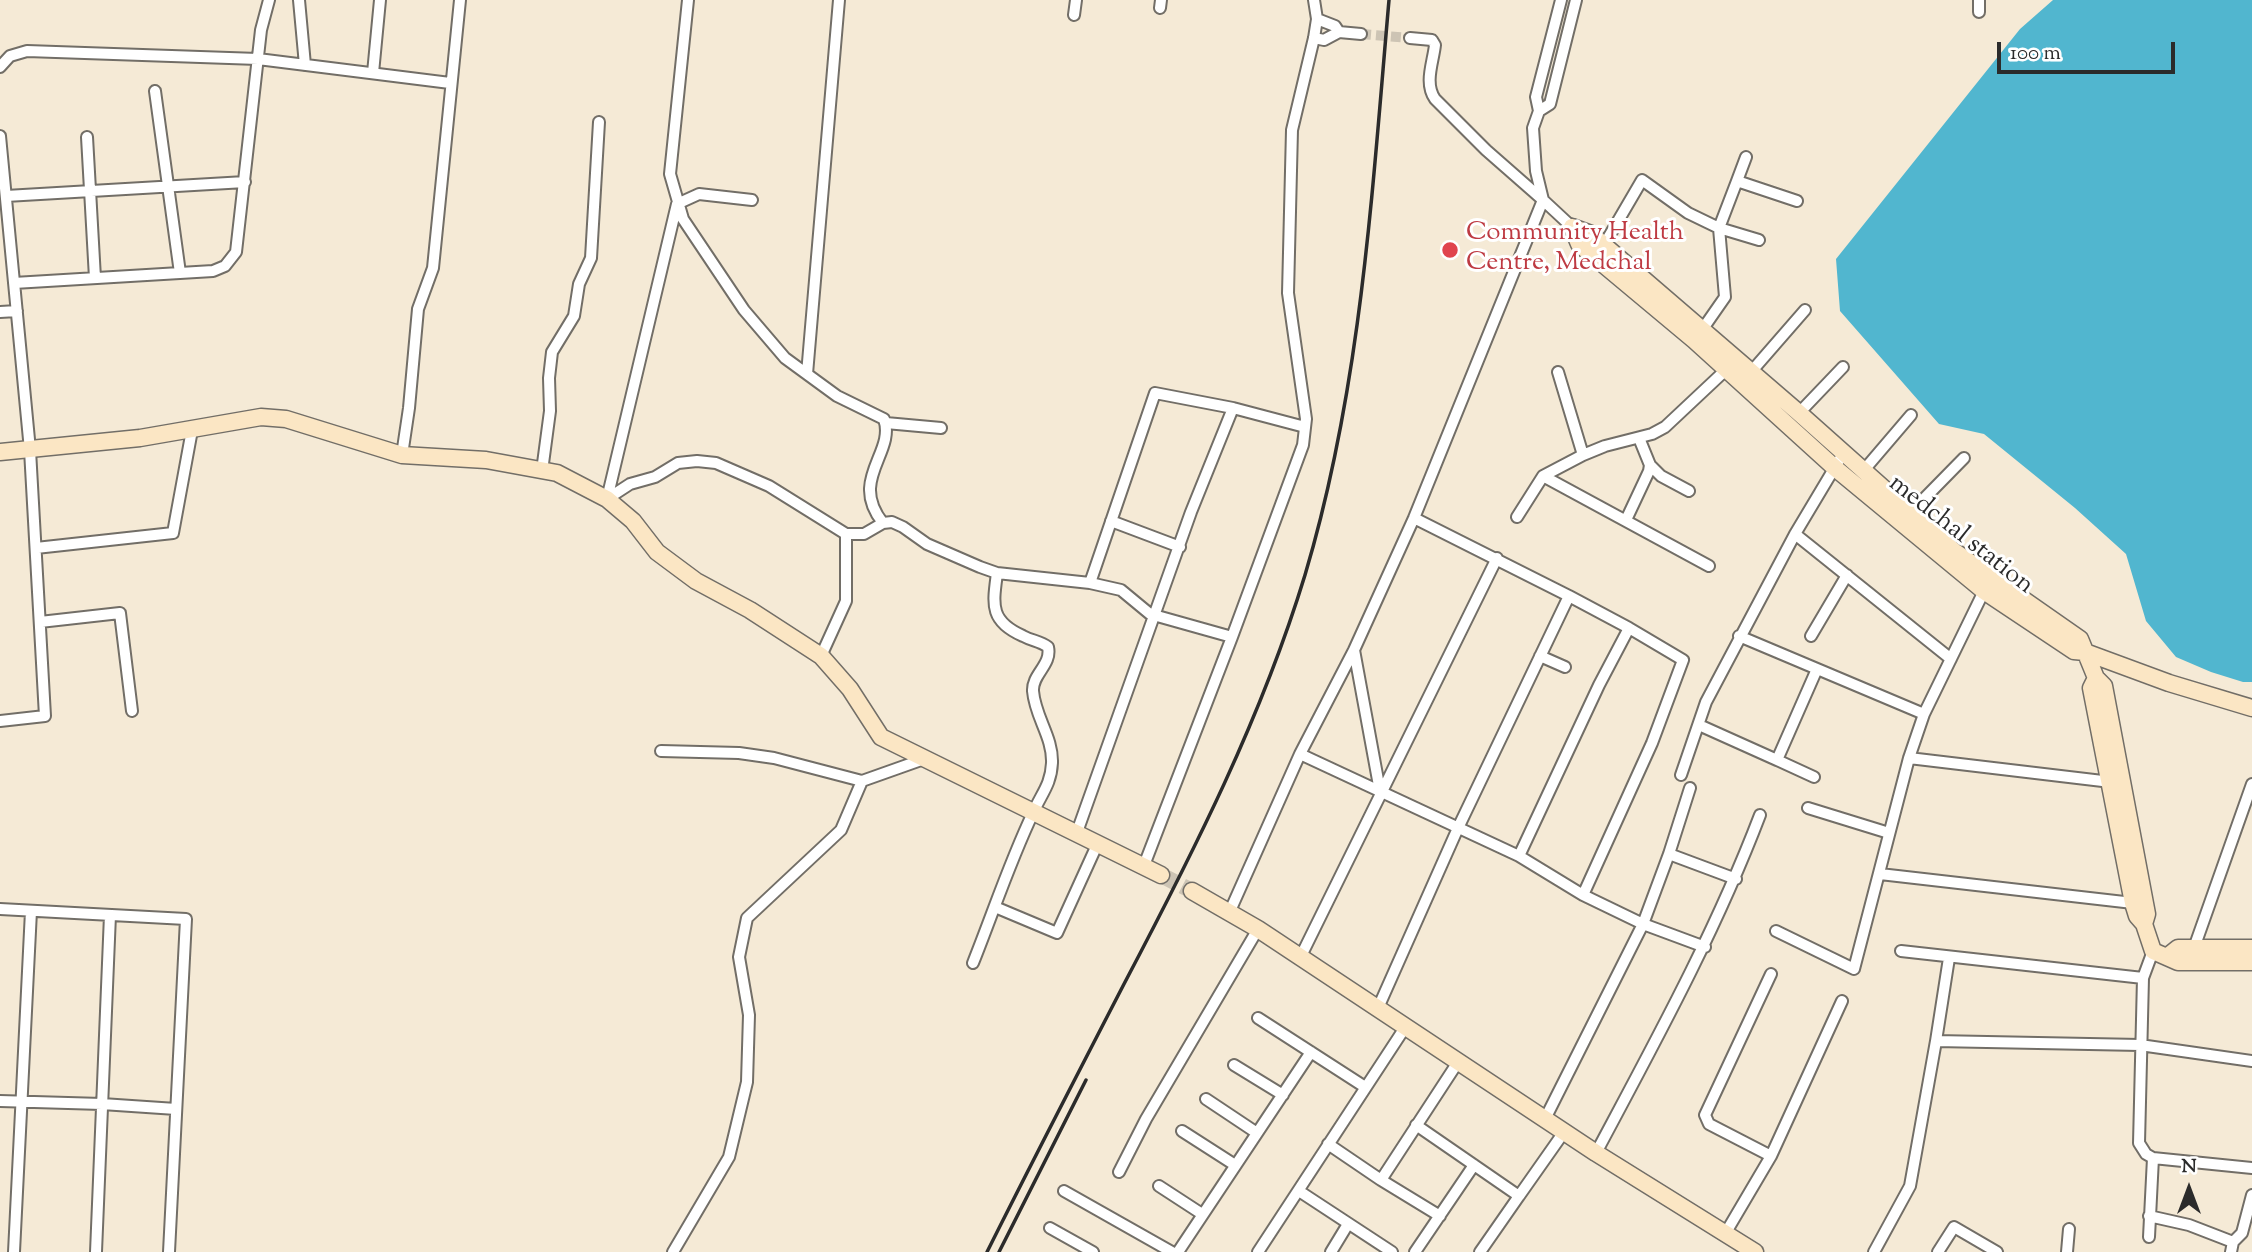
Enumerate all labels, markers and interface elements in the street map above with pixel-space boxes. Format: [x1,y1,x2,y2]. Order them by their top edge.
scale bar [2000,28,2178,72]
text: 100 m [2010,39,2061,69]
place label: Community Health Centre, Medchal [1466,219,1684,280]
marker: Community Health Centre, Medchal [1440,240,1460,260]
street label: medchal station [1881,470,2039,602]
north arrow [2154,1154,2224,1224]
text: N [2181,1154,2197,1181]

